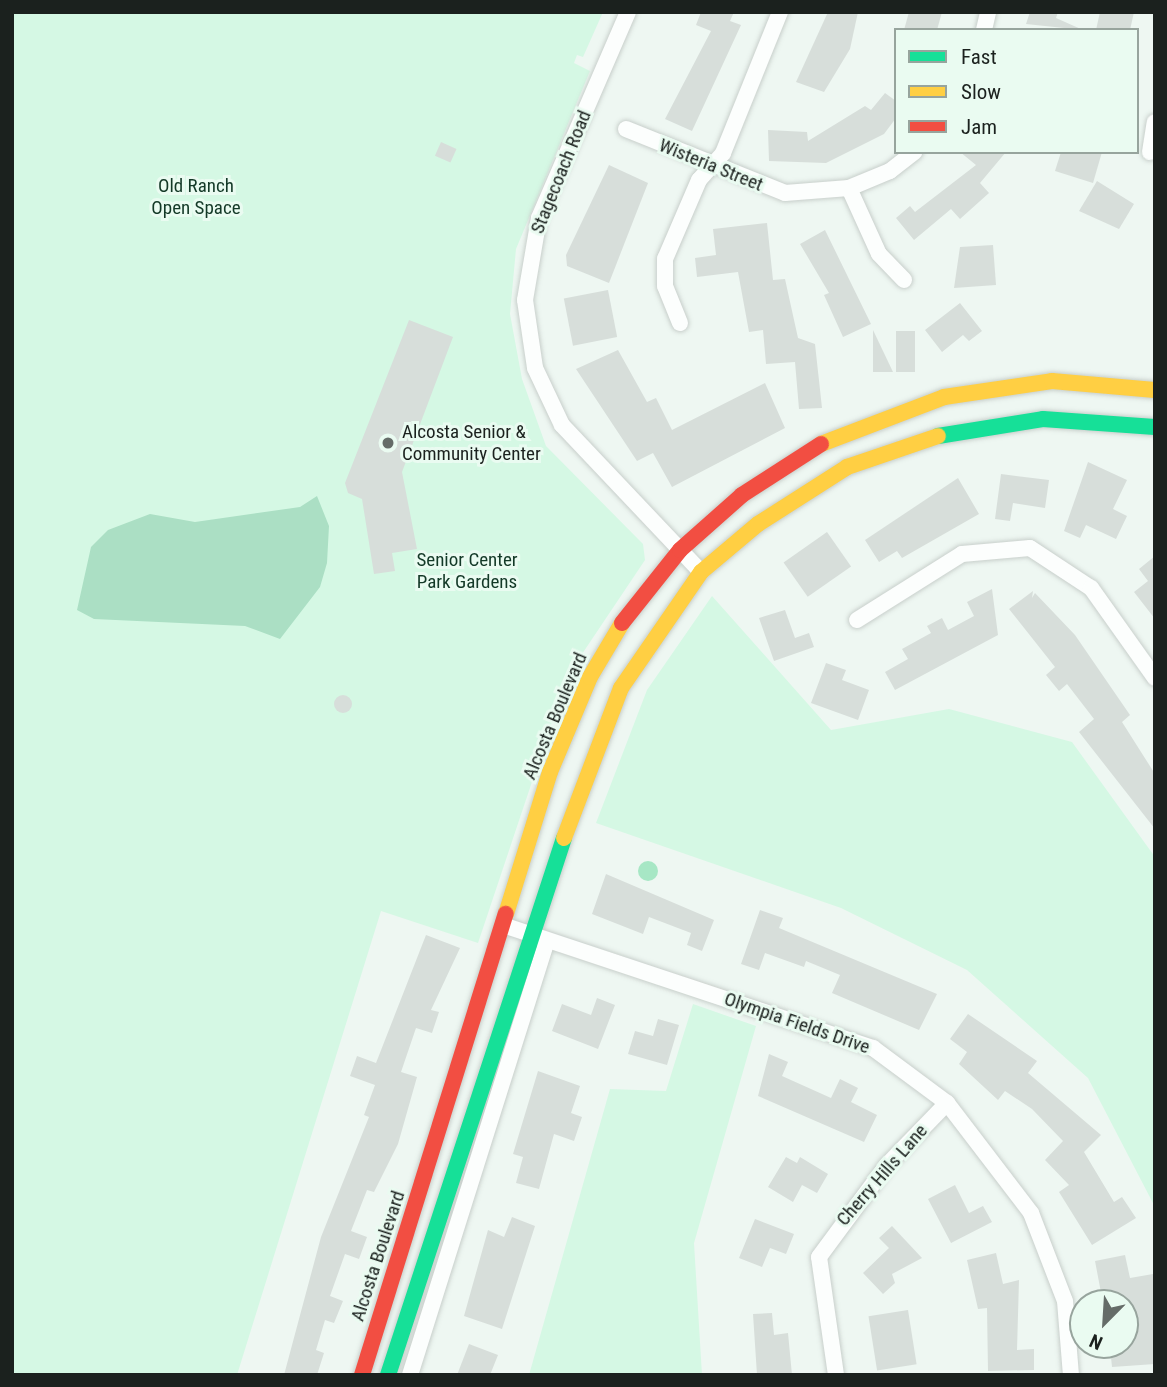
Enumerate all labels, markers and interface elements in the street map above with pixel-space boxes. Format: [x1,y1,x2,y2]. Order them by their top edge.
legend [894,28,1139,154]
text: Fast [961,45,997,69]
text: Slow [961,80,1001,104]
street label: Stagecoach Road [526,107,596,237]
text: Jam [961,115,997,139]
street label: Wisteria Street [656,134,766,196]
park label: Old Ranch Open Space [151,175,241,219]
place label: Alcosta Senior & Community Center [402,421,541,465]
marker: Alcosta Senior & Community Center [380,435,396,451]
park label: Senior Center Park Gardens [416,549,518,593]
street label: Alcosta Boulevard [518,649,592,783]
street label: Olympia Fields Drive [721,987,873,1059]
street label: Cherry Hills Lane [832,1120,932,1230]
street label: Alcosta Boulevard [346,1188,410,1324]
north arrow [1069,1289,1139,1359]
text: N [1086,1329,1106,1355]

